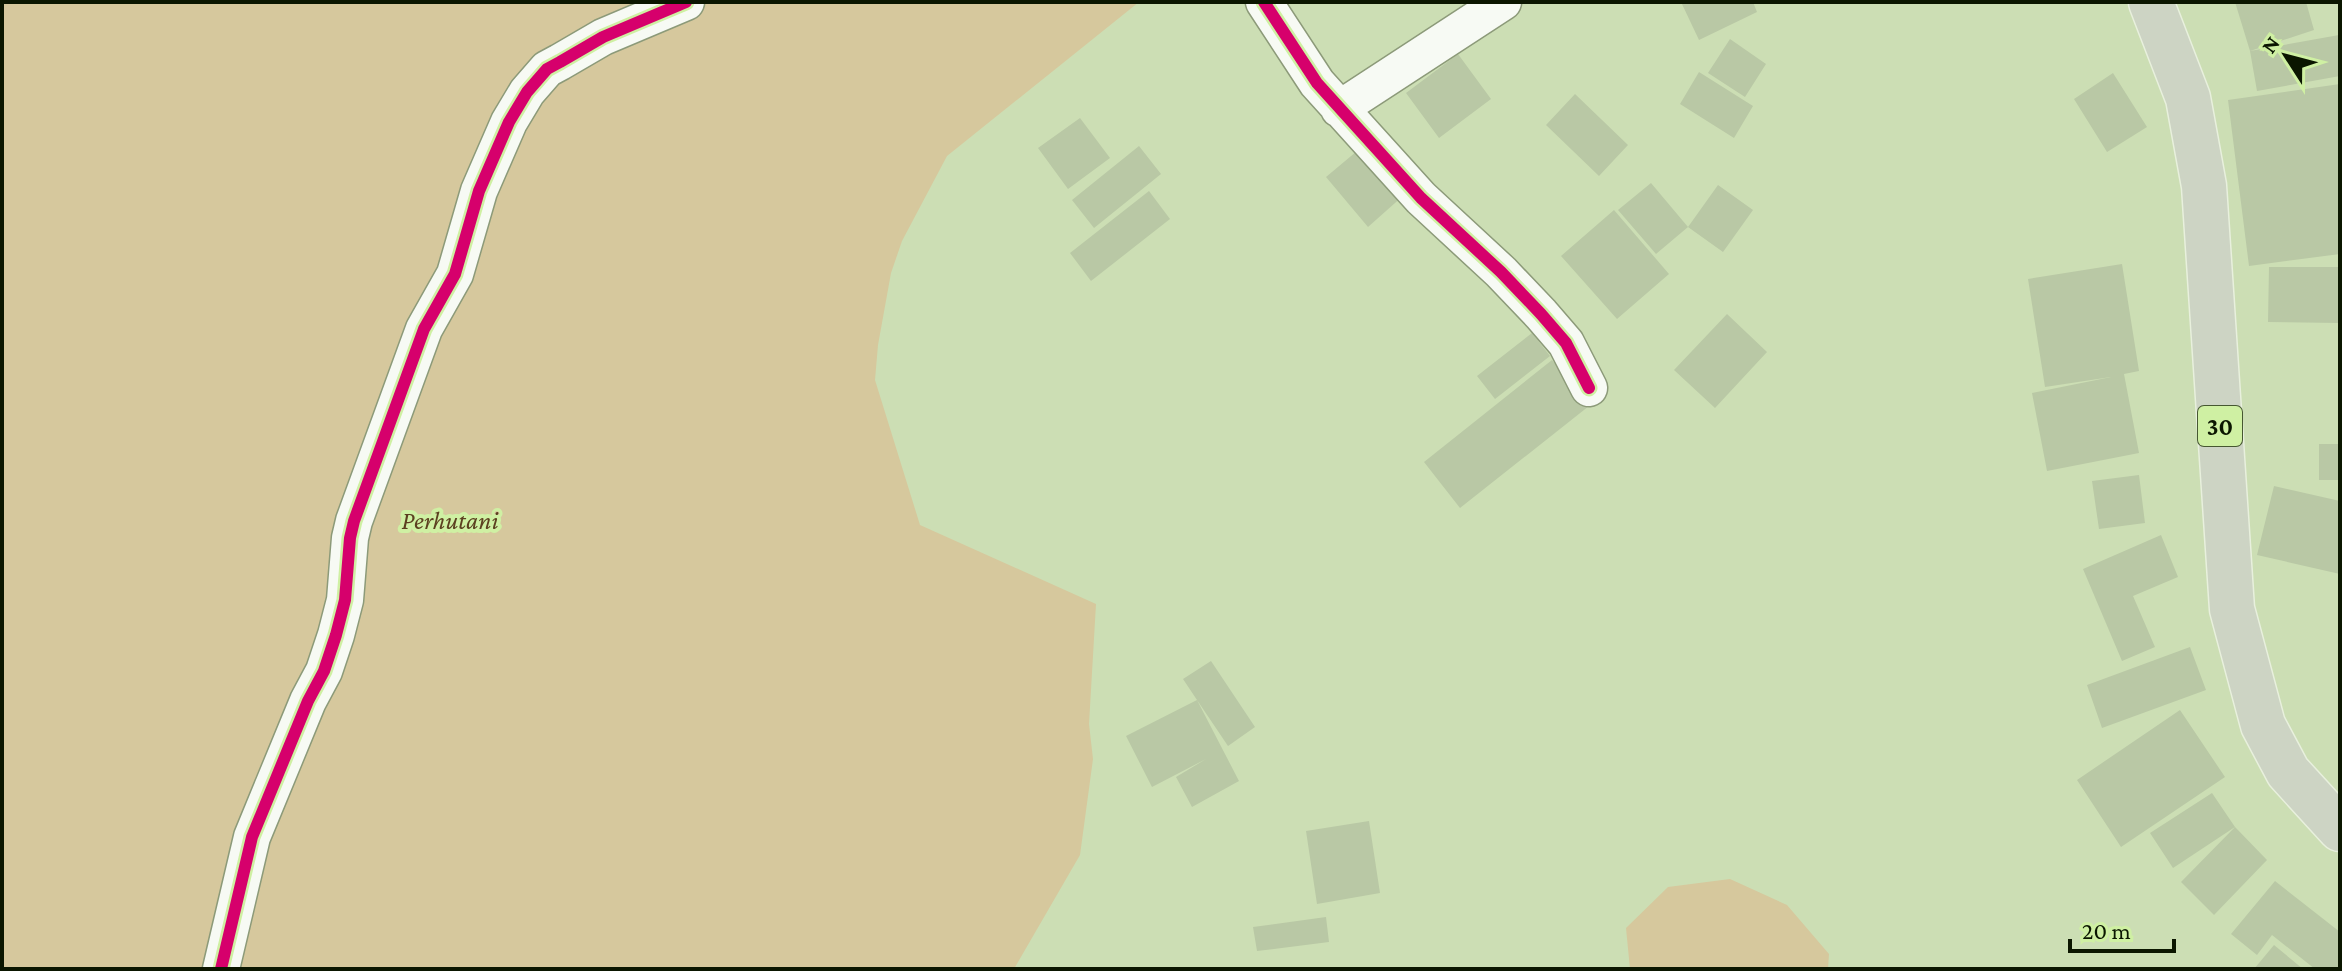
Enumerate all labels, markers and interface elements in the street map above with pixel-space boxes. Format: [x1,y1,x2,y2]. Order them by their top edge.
north arrow [2246,16,2326,96]
text: N [2256,31,2285,58]
road number: 30 [2198,406,2242,446]
park label: Perhutani [402,506,498,535]
scale bar [2070,903,2174,953]
text: 20 m [2082,917,2131,944]

